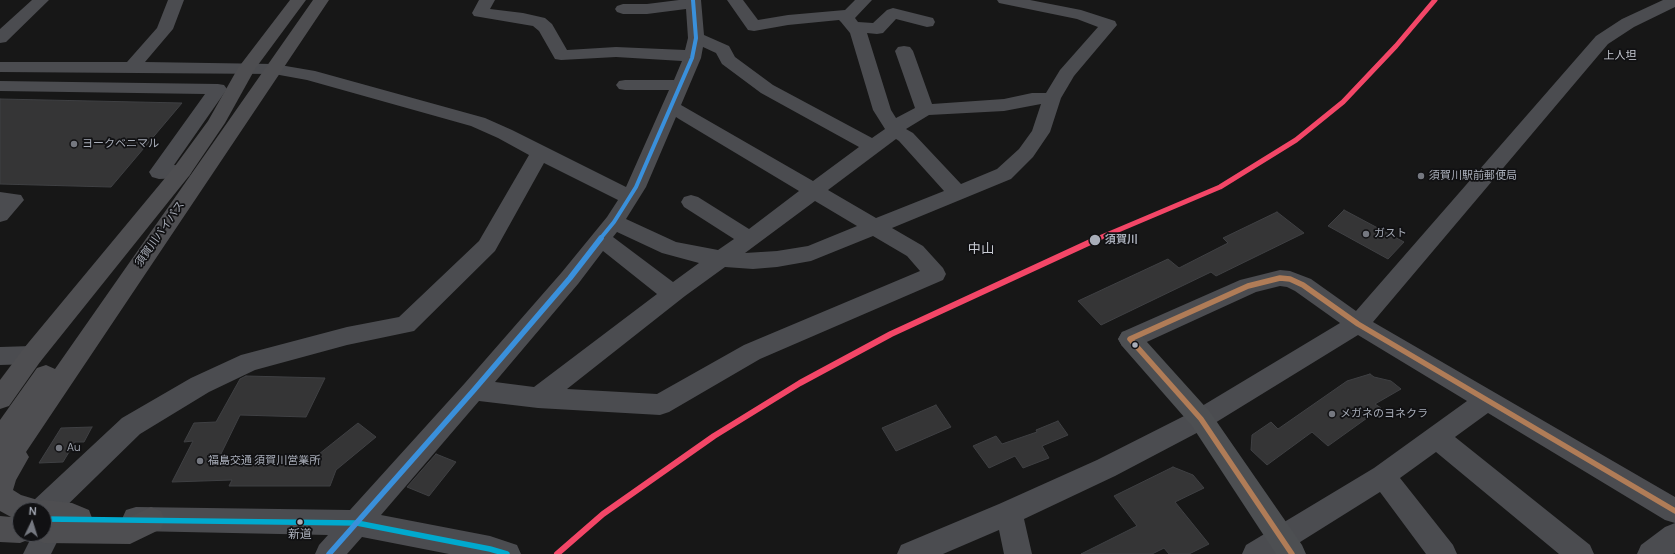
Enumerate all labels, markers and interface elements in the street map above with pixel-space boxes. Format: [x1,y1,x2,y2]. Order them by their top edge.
district label: 上人坦 [1604,49,1636,63]
place label: ヨークベニマル [82,137,159,151]
marker: ヨークベニマル [69,139,79,149]
place label: 須賀川駅前郵便局 [1429,169,1517,183]
marker: 須賀川駅前郵便局 [1416,171,1426,181]
street label: 須賀川バイパス [133,199,187,269]
place label: ガスト [1374,227,1407,241]
marker: ガスト [1361,229,1371,239]
marker: 須賀川 [1088,233,1102,247]
place label: 須賀川 [1105,233,1138,247]
district label: 中山 [968,241,994,257]
unlabelled marker [1130,340,1140,350]
place label: メガネのヨネクラ [1340,407,1428,421]
marker: メガネのヨネクラ [1327,409,1337,419]
place label: Au [67,441,81,455]
marker: Au [54,443,64,453]
place label: 福島交通 須賀川営業所 [208,454,320,468]
marker: 福島交通 須賀川営業所 [195,456,205,466]
north arrow [12,502,52,542]
text: N [28,503,37,518]
marker: 新道 [295,517,305,527]
place label: 新道 [288,528,312,542]

